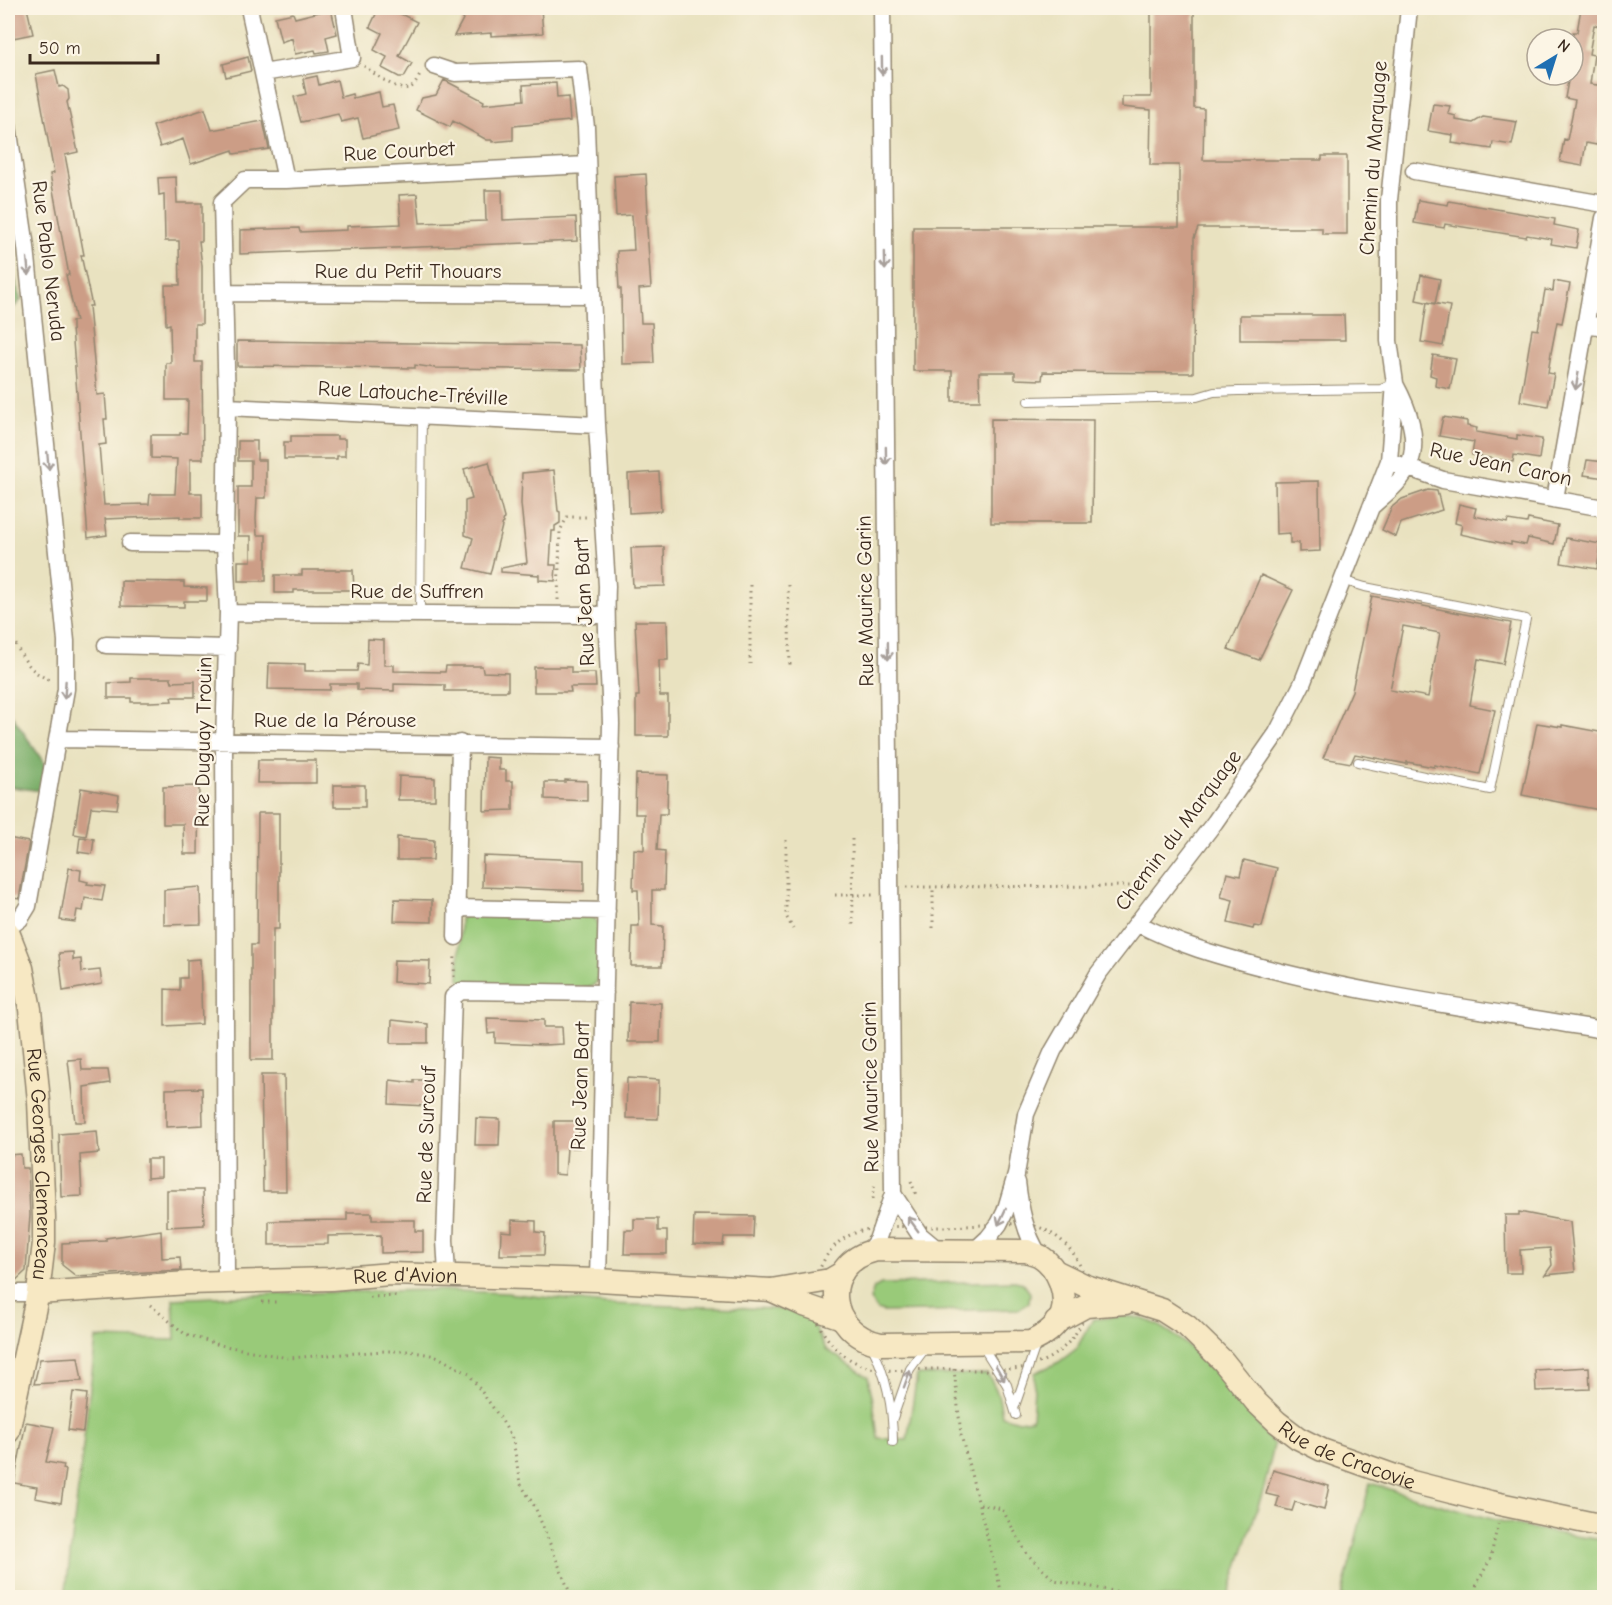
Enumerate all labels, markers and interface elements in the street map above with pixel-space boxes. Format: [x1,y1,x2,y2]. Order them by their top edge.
scale bar [30,27,158,65]
north arrow [1525,27,1585,87]
text: N [1554,36,1573,56]
text: 50 m [39,38,81,59]
one-way arrow [877,55,888,75]
street label: Chemin du Marquage [1354,60,1392,256]
street label: Rue Courbet [343,136,456,166]
street label: Rue Pablo Neruda [27,179,71,343]
one-way arrow [879,250,890,270]
one-way arrow [23,256,34,276]
street label: Rue du Petit Thouars [315,259,501,283]
one-way arrow [1571,371,1582,391]
street label: Rue Latouche-Tréville [317,376,509,410]
street label: Rue Jean Caron [1428,437,1574,491]
one-way arrow [881,445,892,465]
one-way arrow [43,450,54,470]
street label: Rue Maurice Garin [852,515,878,687]
street label: Rue Jean Bart [569,536,599,667]
street label: Rue de Suffren [350,579,484,603]
one-way arrow [882,640,894,660]
street label: Rue Duguay Trouin [190,656,216,828]
one-way arrow [60,680,71,700]
street label: Rue de la Pérouse [254,708,416,732]
street label: Chemin du Marquage [1110,745,1246,915]
street label: Rue Maurice Garin [857,1001,883,1173]
street label: Rue Jean Bart [566,1020,594,1151]
street label: Rue Georges Clemenceau [22,1047,57,1281]
street label: Rue de Surcouf [412,1065,440,1204]
one-way arrow [995,1207,1007,1225]
one-way arrow [907,1217,919,1233]
street label: Rue d'Avion [352,1262,458,1289]
one-way arrow [994,1364,1006,1381]
one-way arrow [902,1370,913,1388]
street label: Rue de Cracovie [1274,1416,1419,1494]

